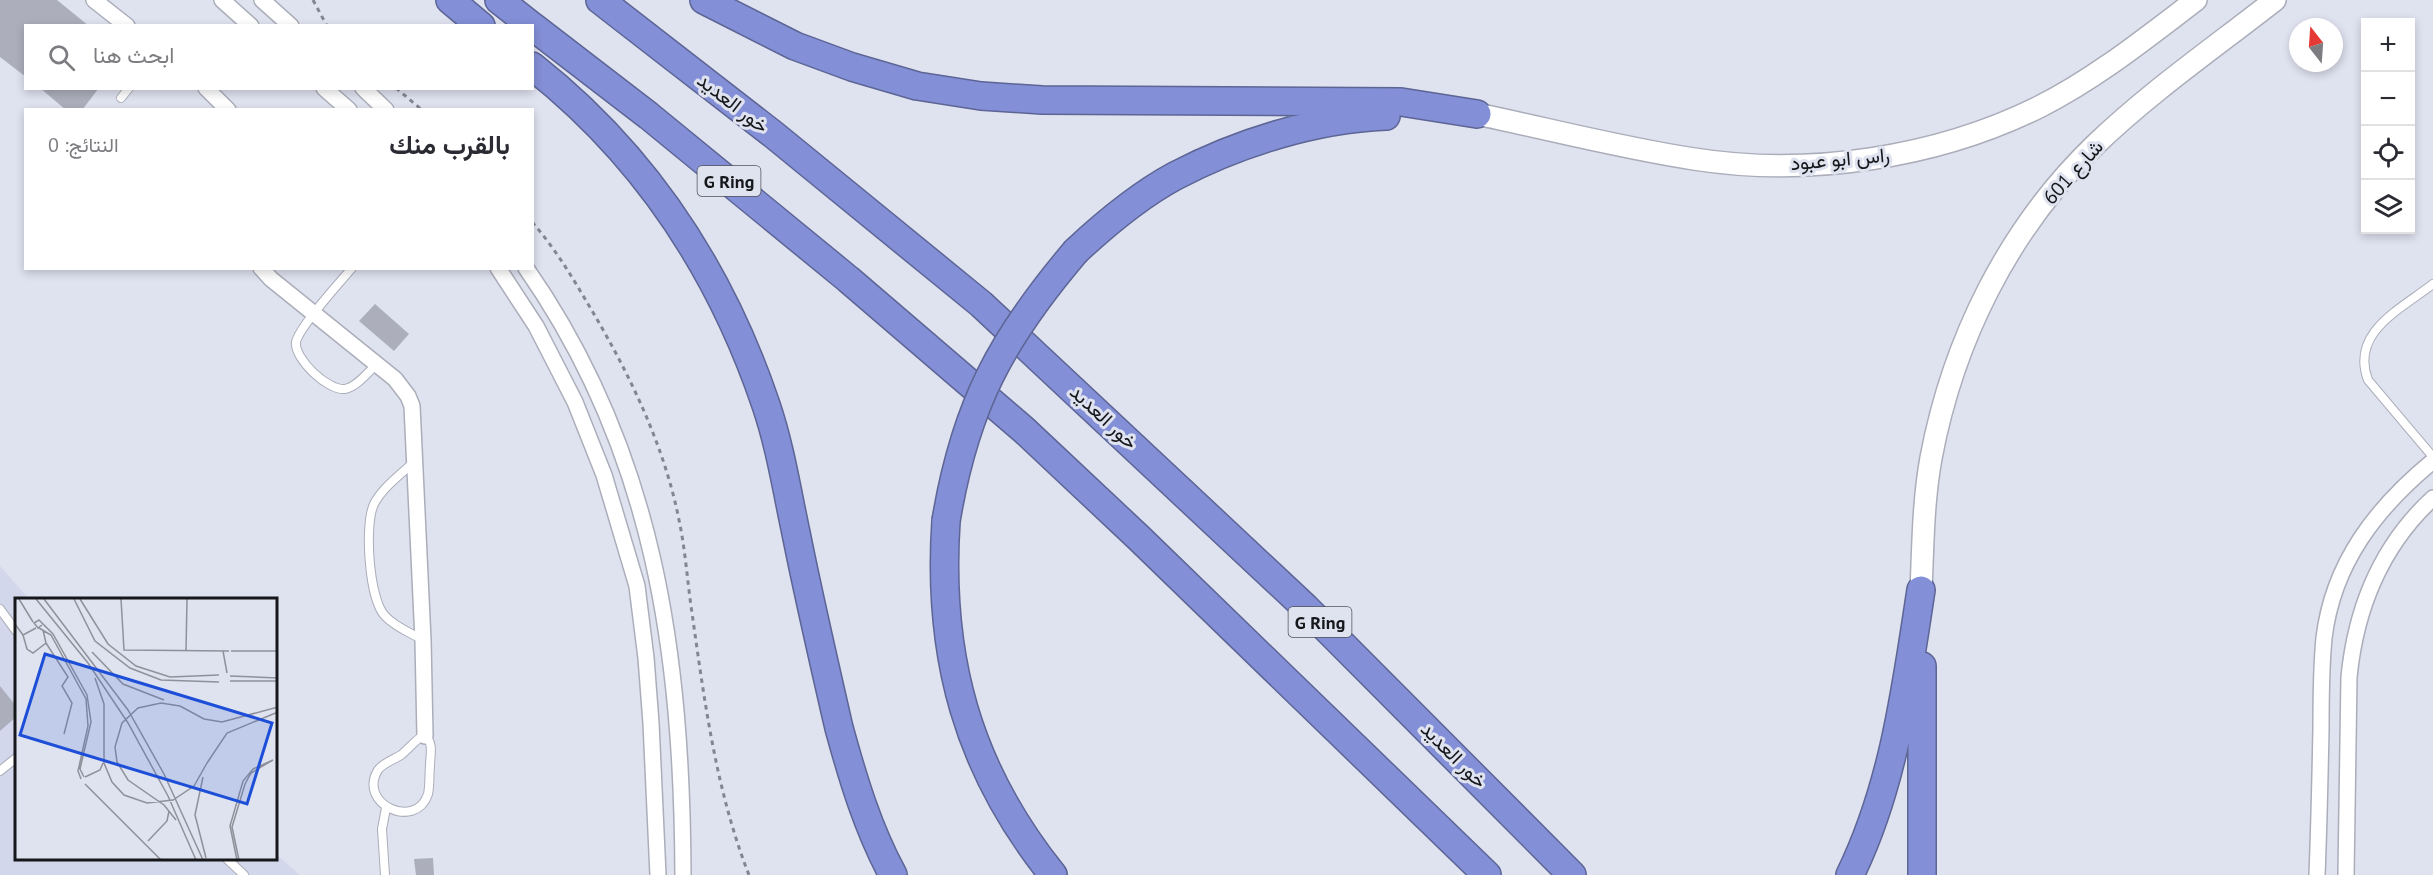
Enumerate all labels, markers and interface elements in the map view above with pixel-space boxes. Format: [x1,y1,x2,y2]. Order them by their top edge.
north arrow [2289,18,2343,72]
map controls [2361,18,2415,234]
button: + [2361,18,2415,72]
search box [24,24,534,90]
icon: search [45,41,78,74]
text: ابحث هنا [93,41,174,69]
street label: خور العديد [692,67,774,139]
button: − [2361,72,2415,126]
button: locate [2361,126,2415,180]
text: بالقرب منك [389,128,510,161]
text: النتائج: 0 [48,132,119,158]
street label: شارع 601 [2037,134,2110,210]
street label: راس ابو عبود [1789,142,1891,176]
road number: G Ring [698,166,760,196]
button: layers [2361,180,2415,234]
street label: خور العديد [1064,379,1144,455]
inset map [15,598,278,860]
road number: G Ring [1288,607,1352,637]
street label: خور العديد [1415,716,1493,794]

